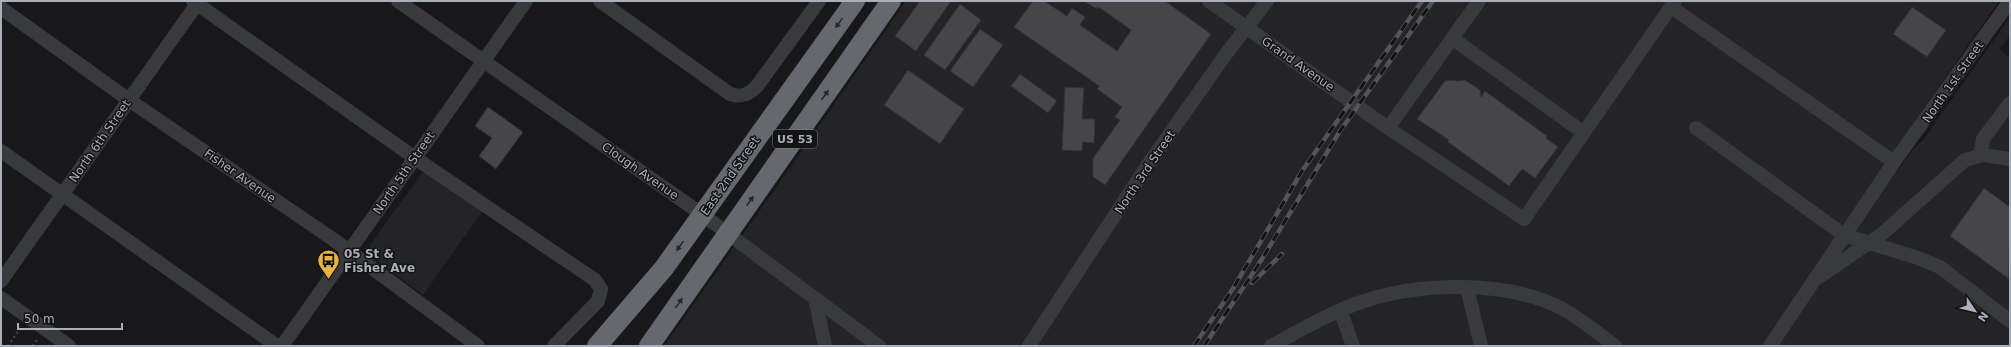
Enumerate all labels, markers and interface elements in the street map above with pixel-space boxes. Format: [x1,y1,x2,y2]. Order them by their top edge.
one-way arrow [835,18,843,29]
street label: Grand Avenue [1259,34,1337,94]
street label: North 1st Street [1920,38,1987,125]
one-way arrow [821,90,829,100]
street label: North 6th Street [66,97,134,185]
street label: North 3rd Street [1112,127,1178,216]
street label: North 5th Street [370,129,438,217]
road number: US 53 [773,130,817,148]
street label: East 2nd Street [698,134,763,218]
street label: Clough Avenue [599,139,681,203]
street label: Fisher Avenue [202,146,278,206]
one-way arrow [746,196,754,206]
one-way arrow [676,241,684,251]
place label: 05 St & Fisher Ave [344,247,415,275]
bus stop icon: 05 St & Fisher Ave [316,248,342,281]
north arrow [1955,291,1995,331]
one-way arrow [675,298,683,309]
scale bar [18,305,122,331]
text: N [1975,309,1991,324]
text: 50 m [24,312,55,326]

